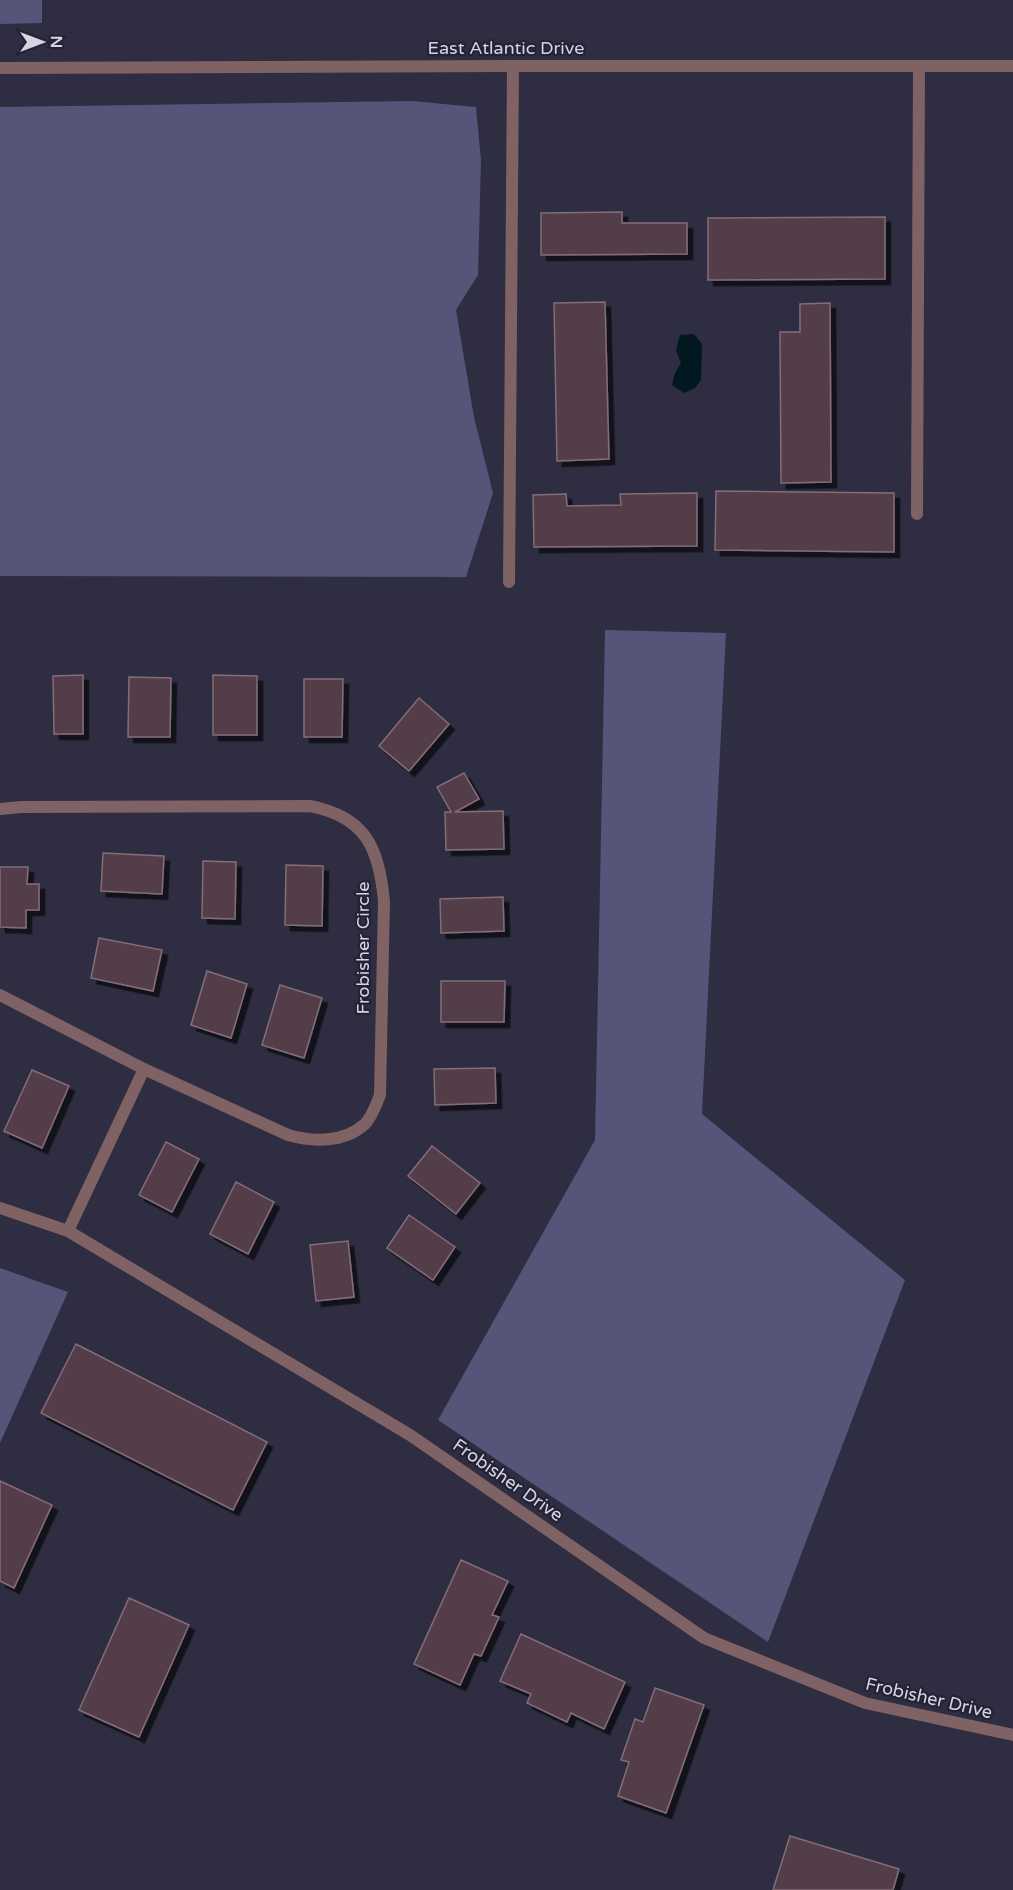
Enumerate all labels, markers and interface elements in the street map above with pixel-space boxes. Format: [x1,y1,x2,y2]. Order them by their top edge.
north arrow [12,12,72,72]
text: N [46,36,66,48]
street label: East Atlantic Drive [428,37,584,59]
street label: Frobisher Circle [352,881,374,1015]
street label: Frobisher Drive [449,1434,567,1526]
street label: Frobisher Drive [863,1673,995,1723]

